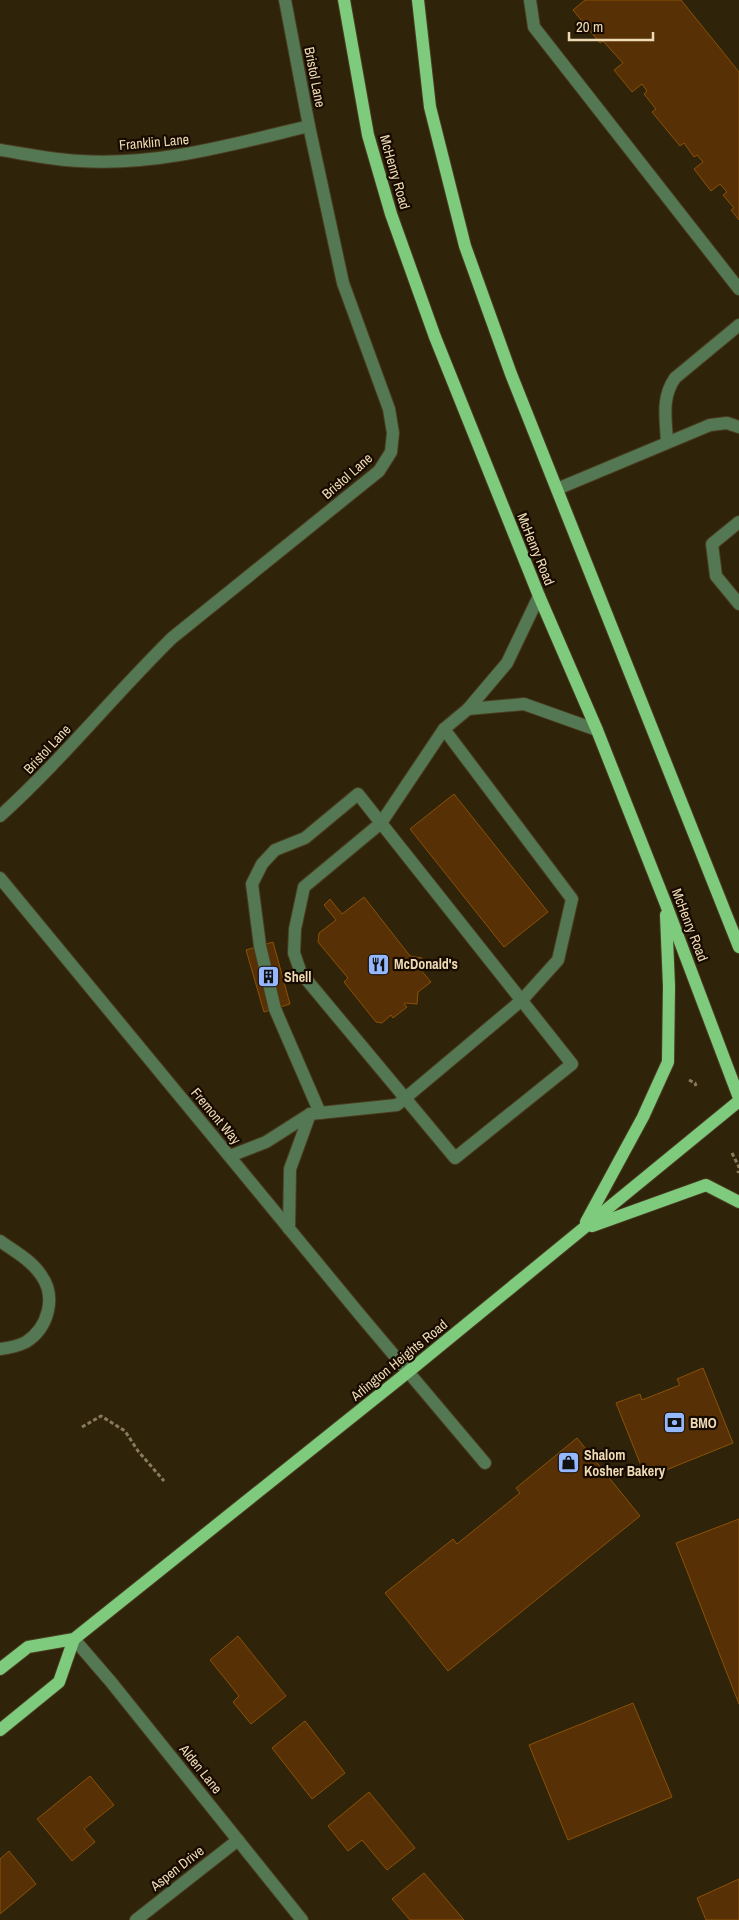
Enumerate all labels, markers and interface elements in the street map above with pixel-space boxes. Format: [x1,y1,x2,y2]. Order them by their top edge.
scale bar [569,10,653,42]
text: 20 m [576,16,603,37]
street label: Bristol Lane [300,45,330,109]
street label: Franklin Lane [118,130,190,154]
street label: McHenry Road [376,133,414,211]
street label: Bristol Lane [318,449,376,503]
street label: McHenry Road [513,510,559,588]
street label: Bristol Lane [20,720,74,778]
street label: McHenry Road [668,886,712,964]
restaurant icon: McDonald's [366,952,390,976]
place label: McDonald's [394,955,458,973]
building icon: Shell [256,965,280,989]
place label: Shell [284,968,311,986]
street label: Fremont Way [187,1084,245,1148]
street label: Arlington Heights Road [346,1315,451,1405]
bank icon: BMO [662,1411,686,1435]
place label: BMO [690,1414,717,1432]
place label: Shalom Kosher Bakery [584,1446,666,1480]
shop icon: Shalom Kosher Bakery [556,1451,580,1475]
street label: Alden Lane [175,1740,226,1797]
street label: Aspen Drive [146,1841,207,1895]

